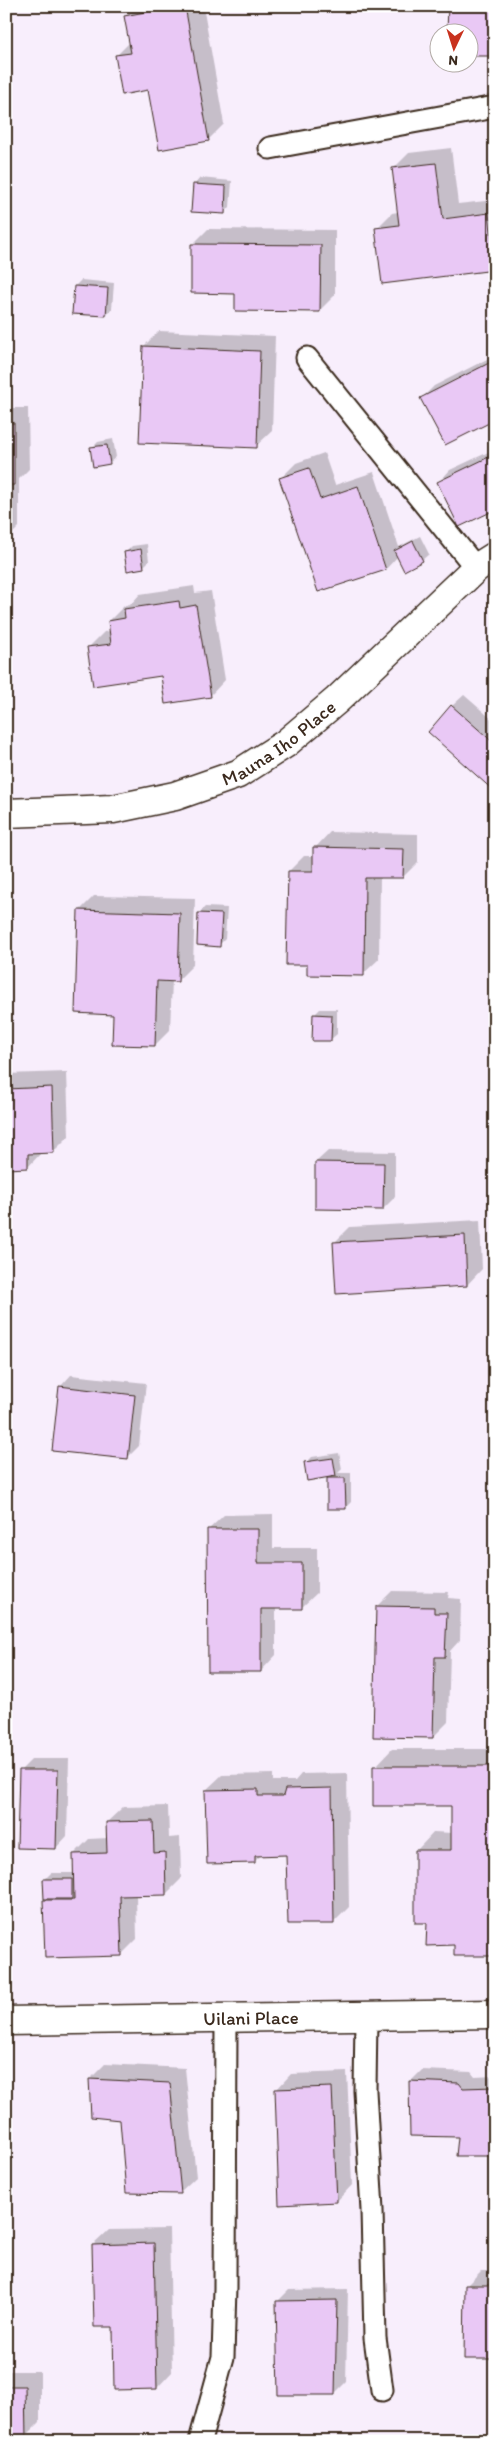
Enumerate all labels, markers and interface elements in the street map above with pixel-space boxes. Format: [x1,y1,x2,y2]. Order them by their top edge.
north arrow [428,22,478,72]
text: N [448,52,458,69]
street label: Mauna Iho Place [219,695,340,790]
street label: Uilani Place [203,2005,299,2030]

